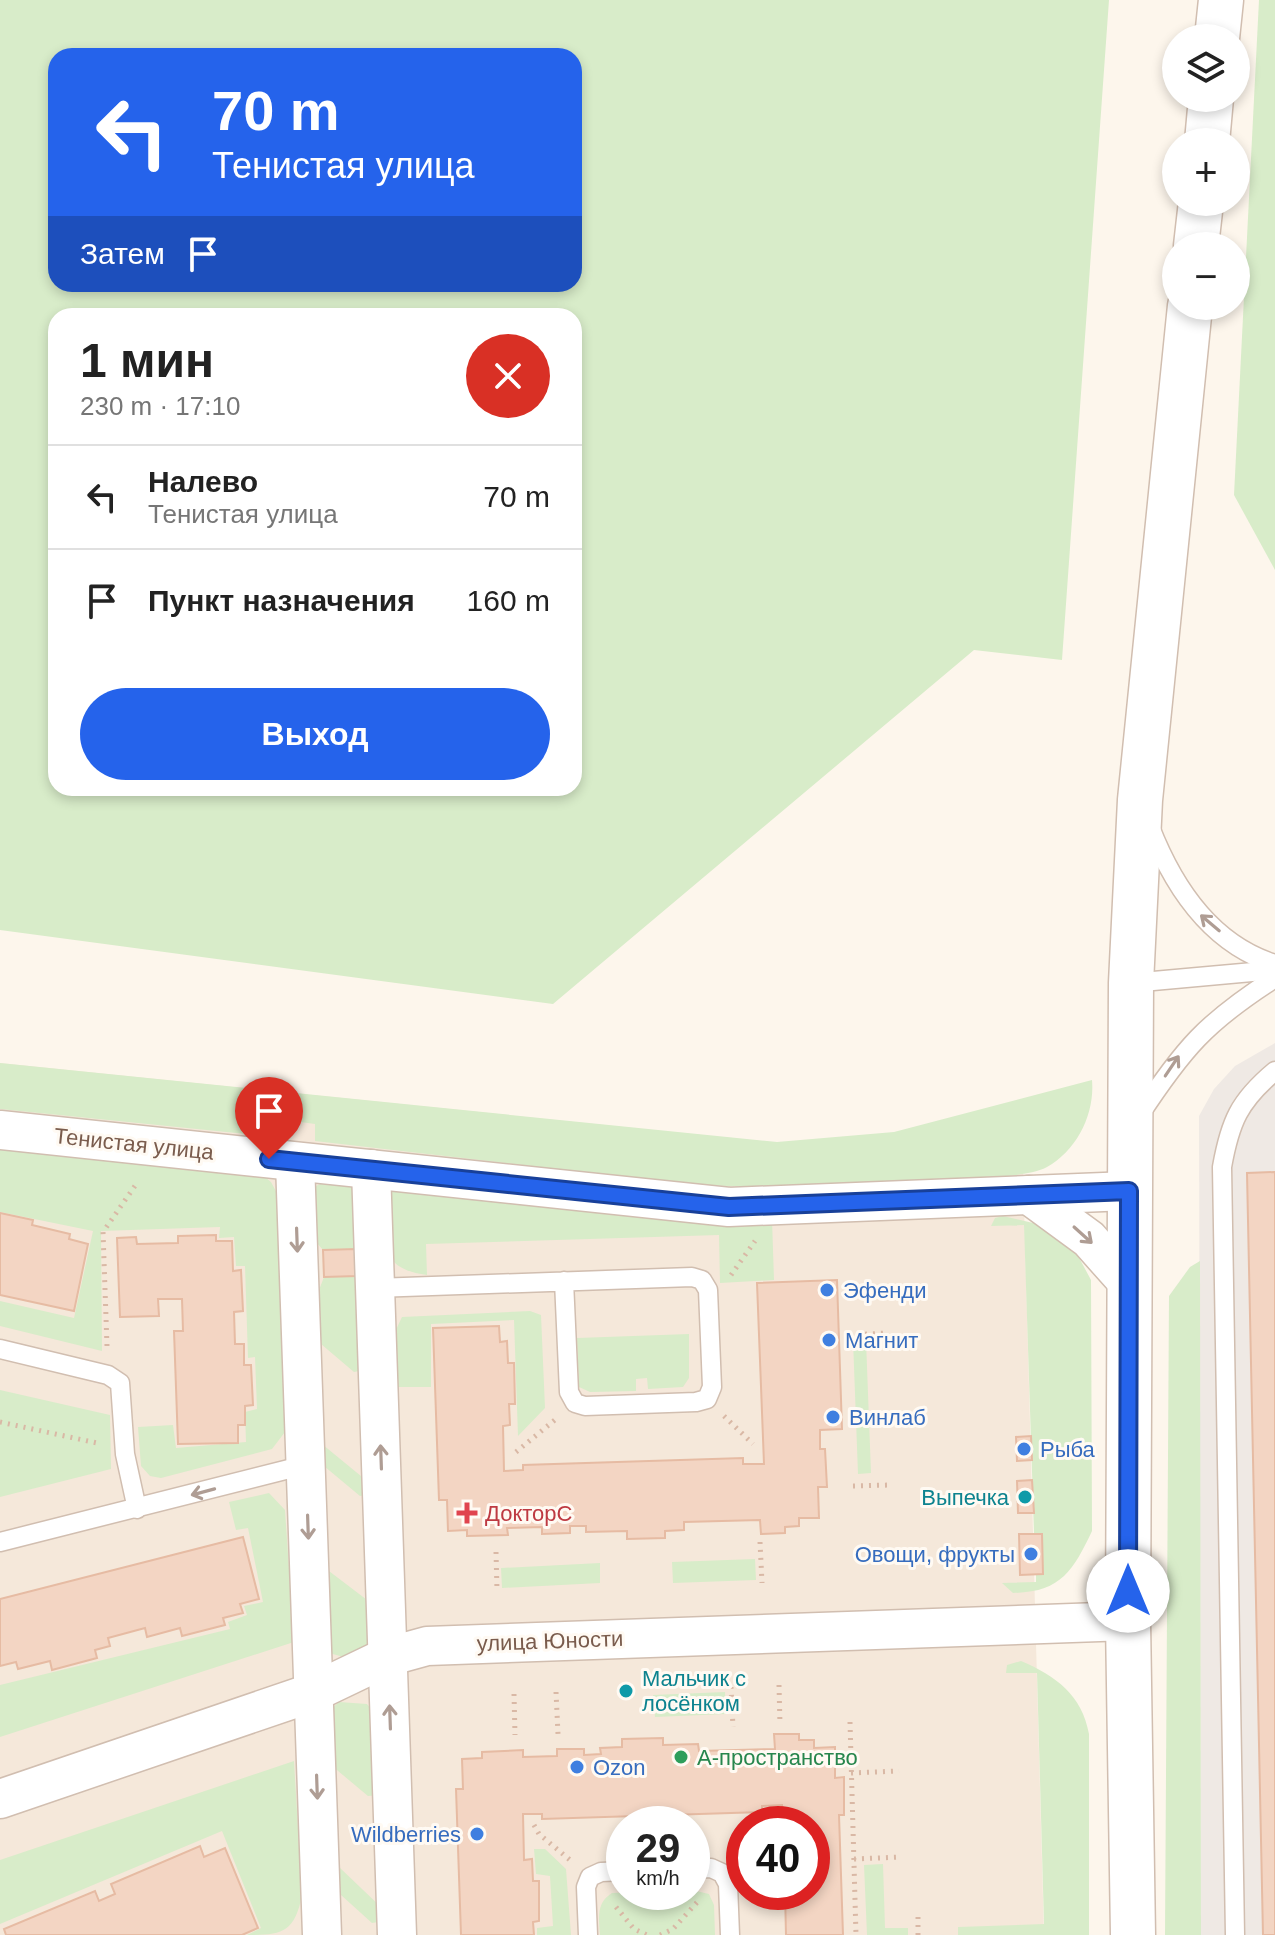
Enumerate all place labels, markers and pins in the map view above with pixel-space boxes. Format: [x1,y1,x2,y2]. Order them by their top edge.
pin [235,1077,303,1159]
place label: Эфенди [843,1278,926,1303]
marker: Эфенди [818,1281,836,1299]
place label: Магнит [845,1328,918,1353]
marker: Магнит [820,1331,838,1349]
place label: Винлаб [849,1405,926,1430]
marker: Винлаб [824,1408,842,1426]
place label: Рыба [1040,1437,1096,1462]
marker: Рыба [1015,1440,1033,1458]
place label: Выпечка [921,1485,1010,1510]
marker: Выпечка [1016,1488,1034,1506]
place label: ДокторС [485,1501,573,1526]
marker: ДокторС [456,1502,478,1524]
place label: Овощи, фрукты [855,1542,1015,1567]
marker: Овощи, фрукты [1022,1545,1040,1563]
place label: Мальчик с лосёнком [642,1666,746,1716]
marker: Мальчик с лосёнком [617,1682,635,1700]
place label: А-пространство [697,1745,858,1770]
marker: А-пространство [672,1748,690,1766]
place label: Ozon [593,1755,646,1780]
marker: Ozon [568,1758,586,1776]
place label: Wildberries [351,1822,461,1847]
marker: Wildberries [468,1825,486,1843]

